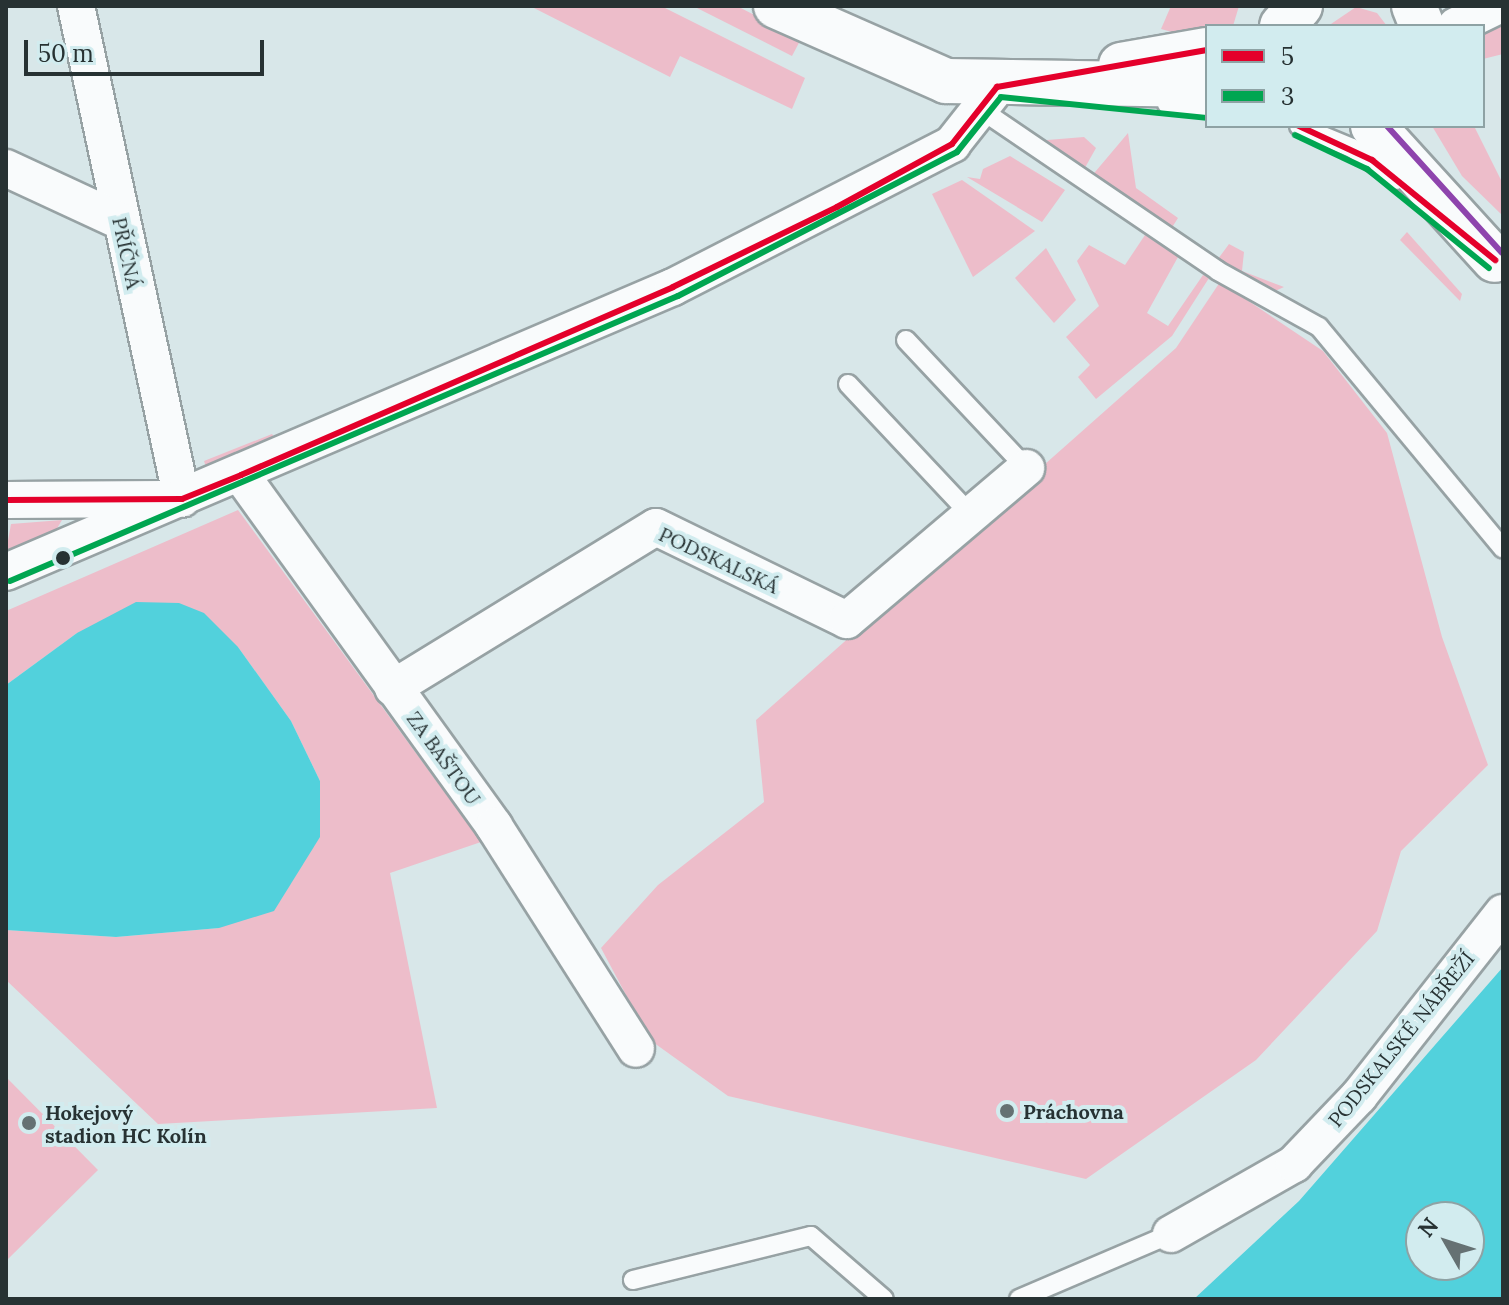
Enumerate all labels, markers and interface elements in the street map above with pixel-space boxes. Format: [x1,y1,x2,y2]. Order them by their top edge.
scale bar [28,24,268,74]
legend [1205,24,1485,128]
text: 50 m [38,38,94,69]
text: 5 [1281,41,1294,72]
text: 3 [1281,81,1294,112]
street label: PŘÍČNÁ [108,215,146,291]
street label: PODSKALSKÁ [655,522,783,598]
unlabelled marker [55,550,71,566]
street label: ZA BAŠTOU [402,707,486,809]
street label: PODSKALSKÉ NÁBŘEŽÍ [1323,947,1479,1131]
place label: Práchovna [1023,1099,1124,1123]
place label: Hokejový stadion HC Kolín [45,1100,207,1147]
marker: Práchovna [998,1102,1016,1120]
marker: Hokejový stadion HC Kolín [20,1114,38,1132]
north arrow [1405,1201,1485,1281]
text: N [1412,1212,1444,1243]

